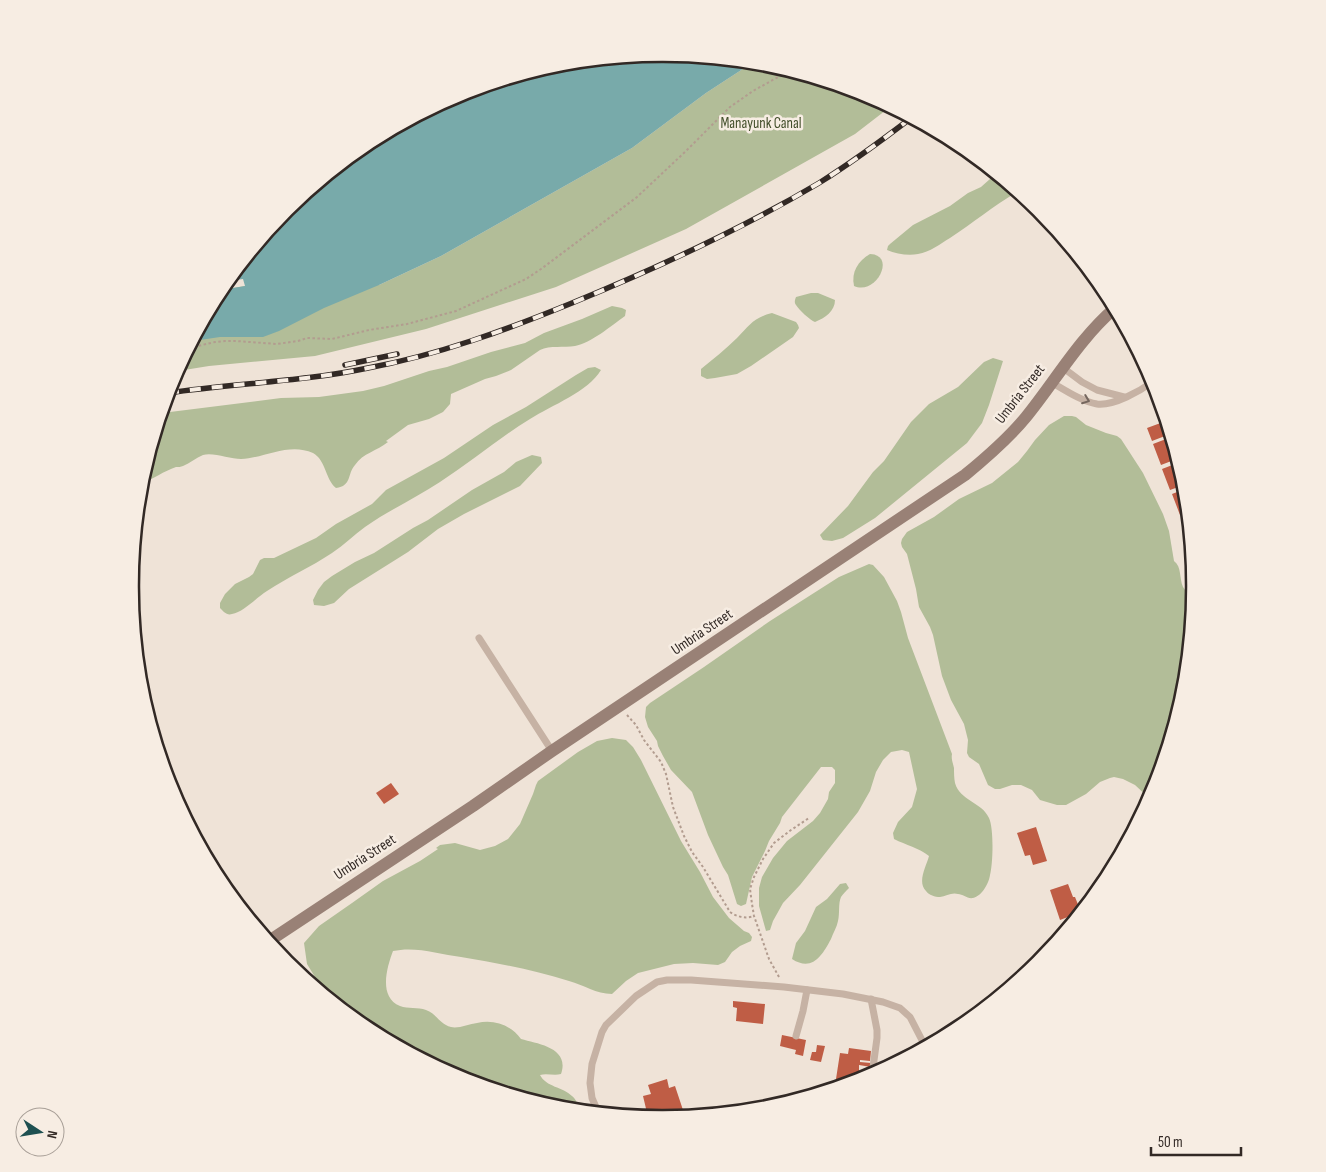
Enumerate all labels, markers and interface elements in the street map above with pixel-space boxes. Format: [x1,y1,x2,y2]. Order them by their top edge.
park label: Manayunk Canal [720,114,802,133]
street label: Umbria Street [991,360,1049,428]
one-way arrow [1082,394,1090,404]
street label: Umbria Street [668,604,737,660]
street label: Umbria Street [330,830,400,884]
north arrow [15,1107,65,1157]
scale bar [1151,1124,1241,1156]
text: N [43,1129,61,1140]
text: 50 m [1158,1133,1183,1152]

